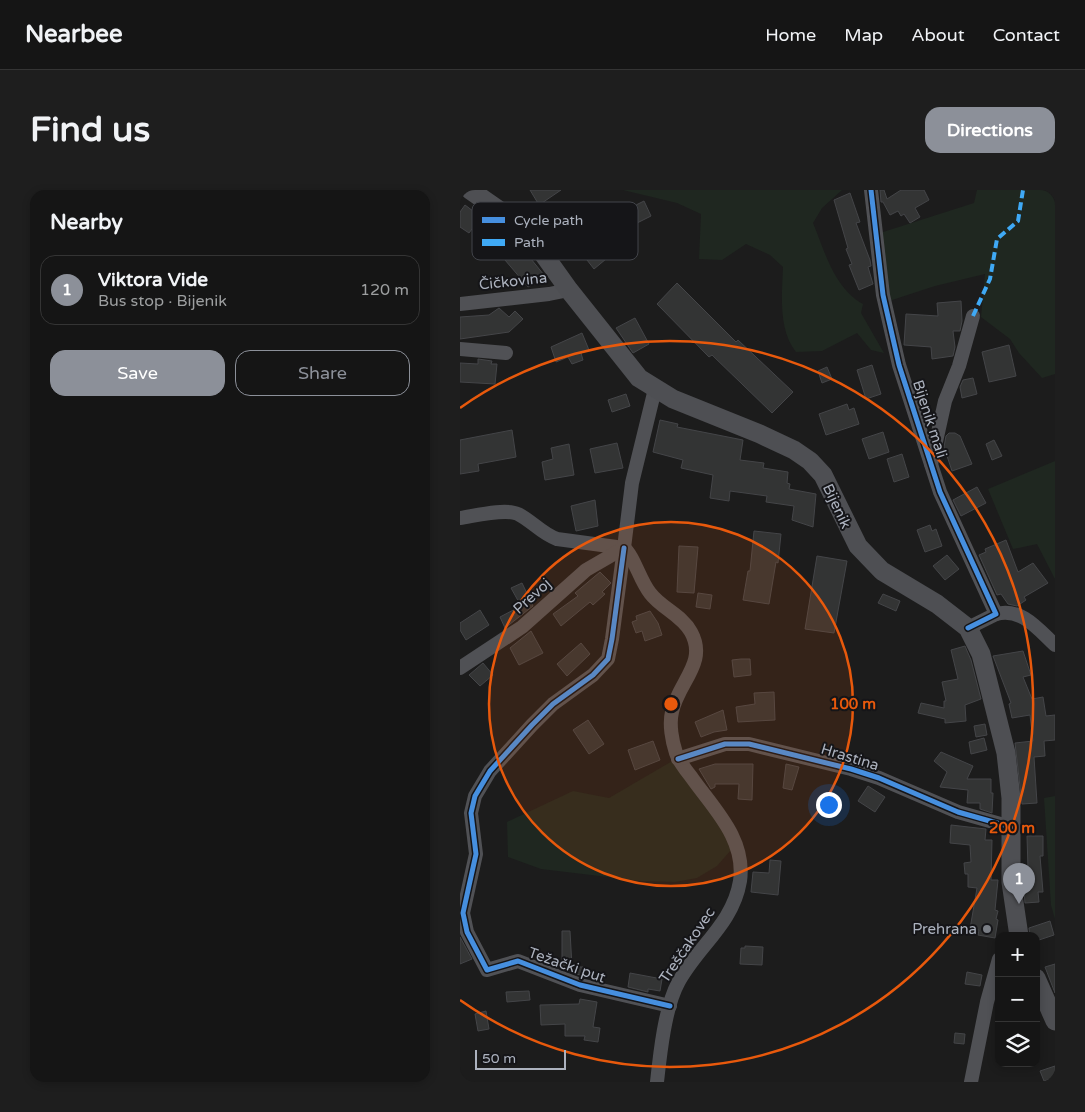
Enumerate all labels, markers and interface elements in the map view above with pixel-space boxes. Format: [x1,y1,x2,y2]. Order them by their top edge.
text: Nearbee [25,20,123,49]
text: Home [765,24,816,46]
text: Map [844,24,883,46]
text: About [911,24,965,46]
text: Contact [993,24,1060,46]
button: Directions [925,107,1055,153]
text: Find us [30,109,150,151]
legend [472,202,638,260]
text: Nearby [50,210,123,235]
text: Cycle path [514,212,583,229]
text: Path [514,234,545,251]
street label: Čičkovina [478,268,548,294]
text: Viktora Vide [98,269,208,291]
text: 1 [62,280,72,300]
text: 120 m [360,280,409,300]
text: Bus stop · Bijenik [98,291,227,311]
button: Save [50,350,225,396]
button: Share [235,350,410,396]
street label: Bijenik mali [909,378,951,460]
street label: Bijenik [819,481,855,531]
street label: Prevoj [509,574,555,618]
centre of rings [662,695,680,713]
text: 100 m [830,695,876,713]
street label: Hrastina [819,740,881,774]
your location [816,792,842,818]
text: 200 m [989,819,1035,837]
pin: 1 [1003,863,1035,904]
street label: Treščakovec [655,904,719,986]
place label: Prehrana [912,920,977,938]
marker: Prehrana [981,923,993,935]
map controls [995,932,1040,1067]
button: + [995,932,1040,977]
street label: Težački put [526,943,608,987]
button: − [995,977,1040,1022]
button: layers [995,1022,1040,1067]
scale bar [475,1047,566,1070]
text: 50 m [482,1050,516,1067]

